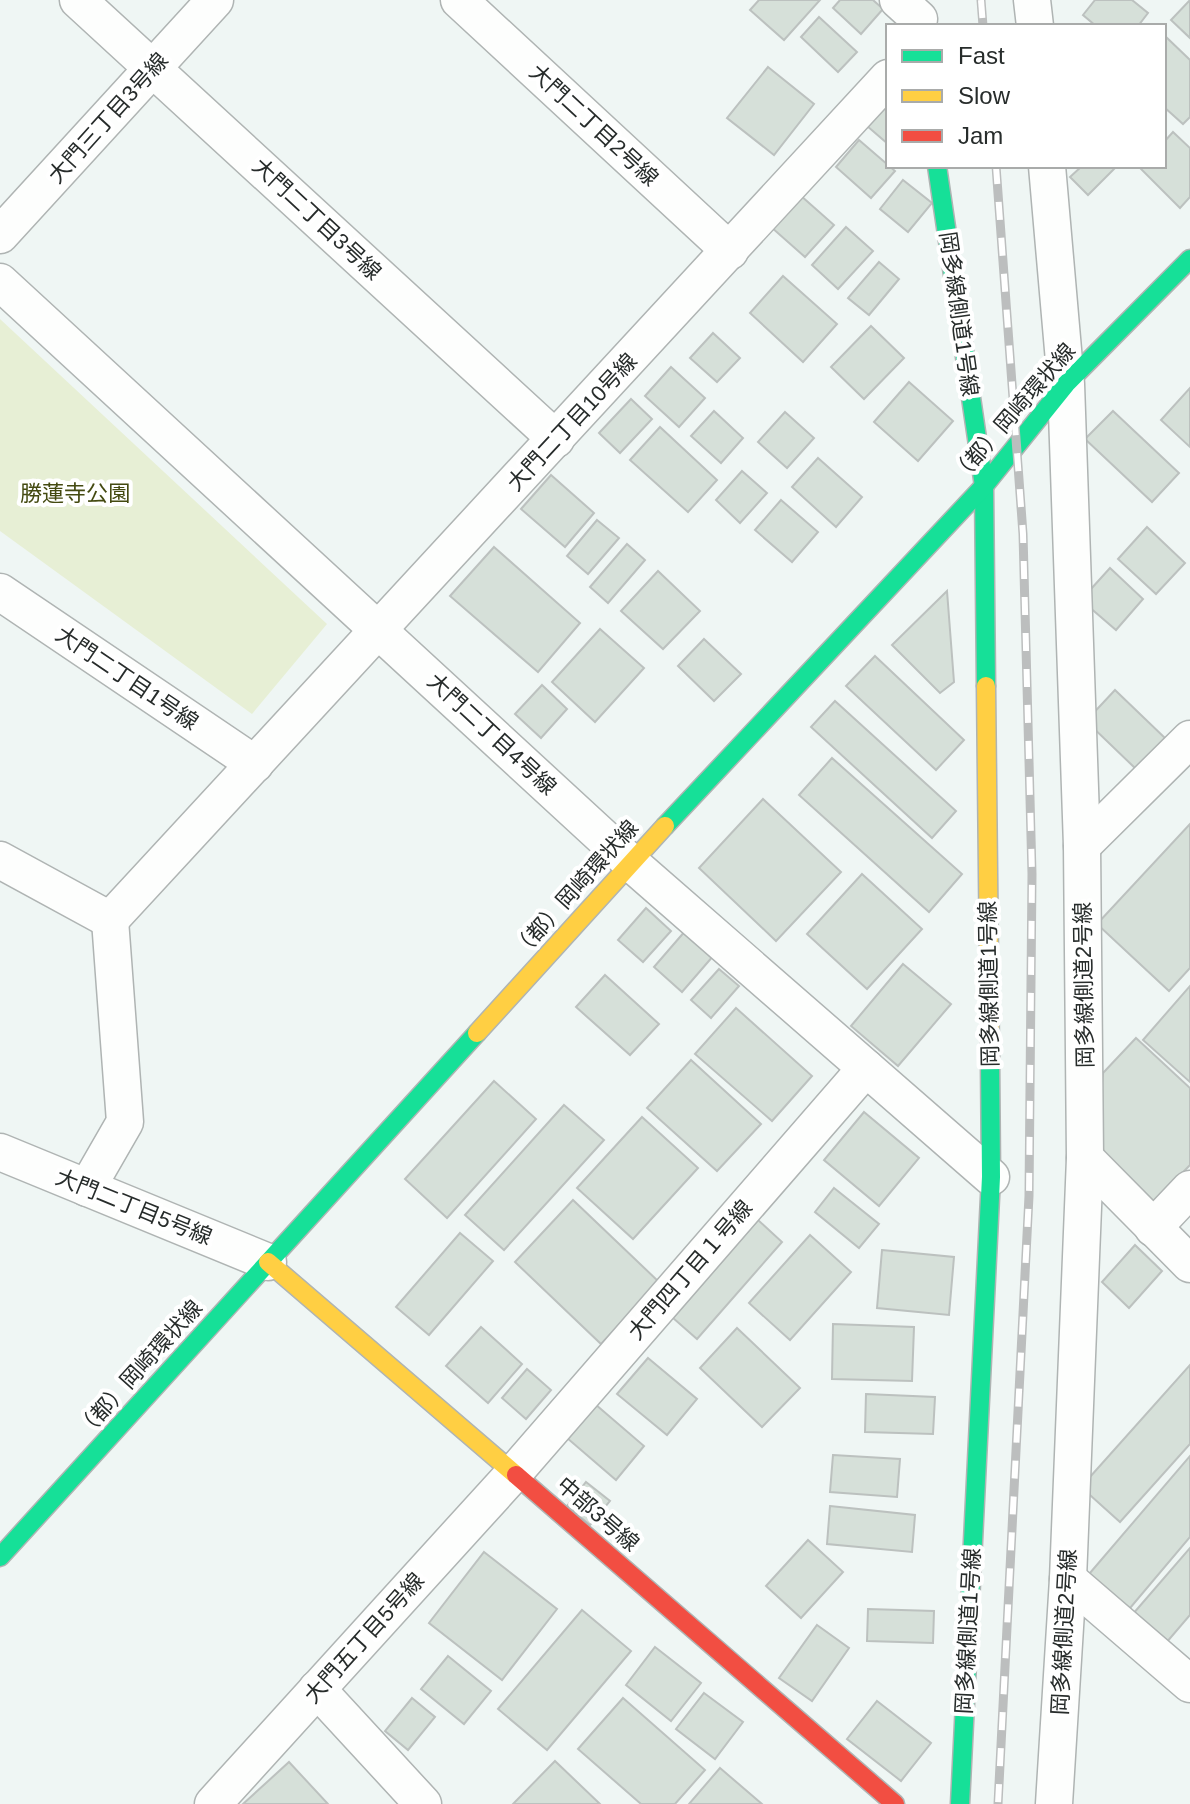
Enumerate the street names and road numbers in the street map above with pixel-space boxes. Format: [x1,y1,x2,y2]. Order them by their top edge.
street label: 大門三丁目3号線 [43,48,173,188]
street label: 大門二丁目2号線 [525,59,663,191]
street label: 大門二丁目3号線 [248,153,386,285]
street label: 岡多線側道1号線 [935,230,983,398]
street label: （都）岡崎環状線 [946,338,1080,488]
street label: 大門二丁目10号線 [502,348,642,496]
street label: 大門二丁目1号線 [51,621,203,735]
street label: 大門二丁目4号線 [423,668,561,800]
street label: （都）岡崎環状線 [507,815,643,963]
street label: 岡多線側道1号線 [975,901,1003,1067]
street label: 岡多線側道2号線 [1070,902,1098,1068]
street label: 大門二丁目5号線 [52,1164,216,1250]
street label: 大門四丁目１号線 [623,1195,757,1345]
street label: （都）岡崎環状線 [71,1295,207,1443]
street label: 中部3号線 [552,1472,644,1556]
street label: 岡多線側道1号線 [951,1547,985,1715]
street label: 岡多線側道2号線 [1047,1548,1081,1716]
street label: 大門五丁目5号線 [299,1568,429,1708]

